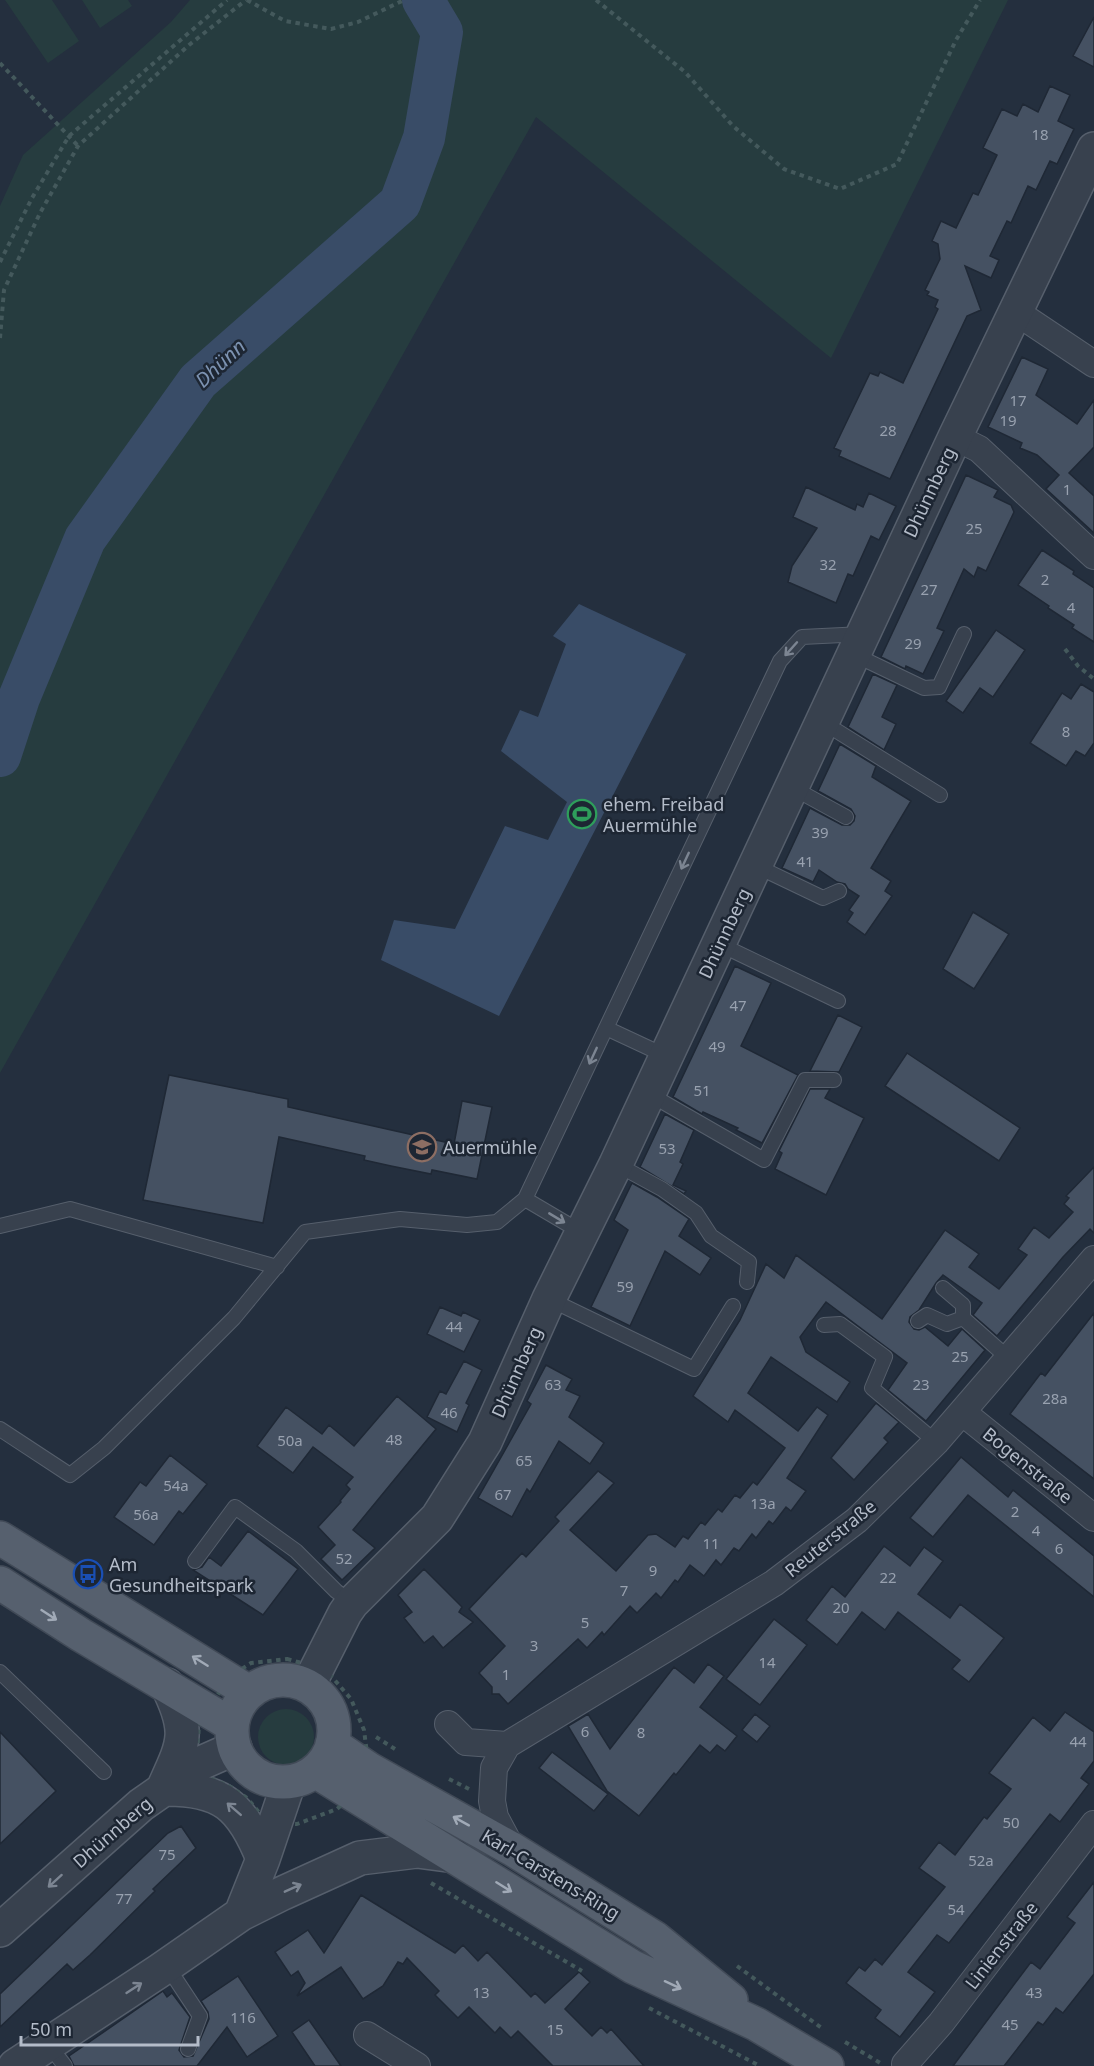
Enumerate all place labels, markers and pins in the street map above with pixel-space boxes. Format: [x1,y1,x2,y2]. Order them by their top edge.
place label: ehem. Freibad Auermühle [603,792,724,837]
sports icon: ehem. Freibad Auermühle [566,798,598,830]
school or university icon: Auermühle [406,1131,438,1163]
place label: Auermühle [443,1135,537,1159]
place label: Am Gesundheitspark [109,1552,254,1597]
bus stop icon: Am Gesundheitspark [72,1558,104,1590]

